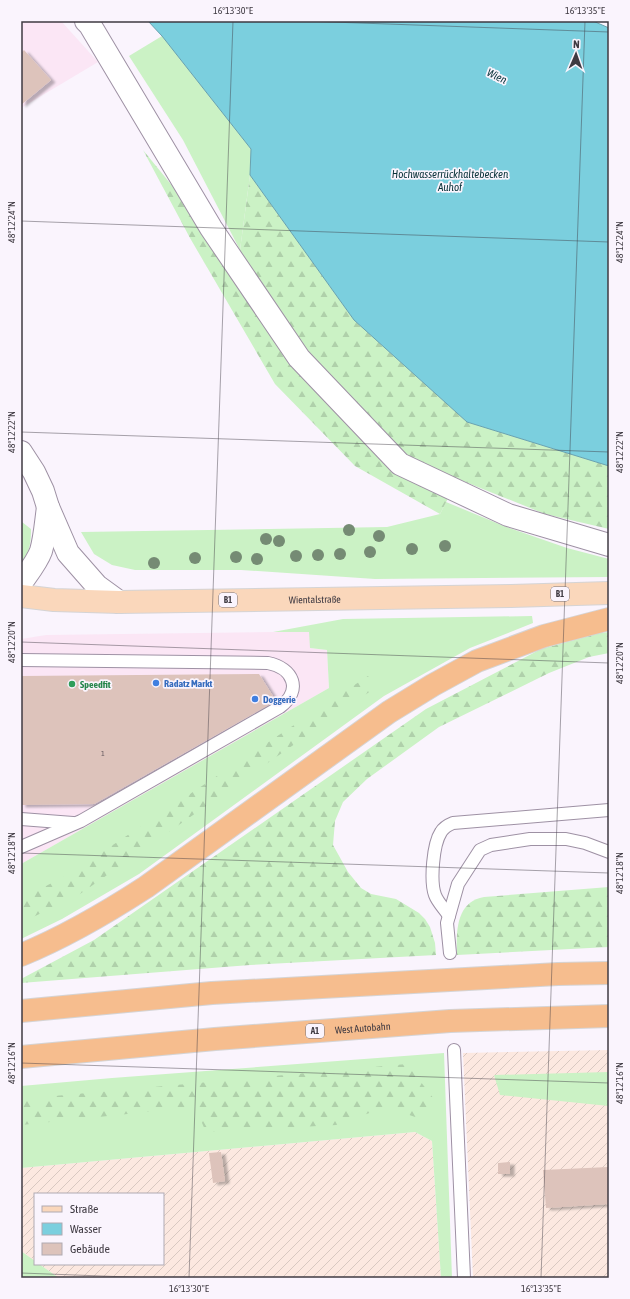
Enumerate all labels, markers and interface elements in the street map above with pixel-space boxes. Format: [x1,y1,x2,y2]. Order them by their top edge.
text: 16°13'30"E [213,5,254,16]
text: 16°13'35"E [565,5,606,16]
north arrow [556,34,596,74]
text: N [573,38,580,50]
water label: Wien [485,66,510,86]
water label: Hochwasserrückhaltebecken Auhof [392,168,509,193]
text: 48°12'24"N [6,201,17,243]
text: 48°12'24"N [614,221,625,263]
text: 48°12'22"N [6,411,17,453]
text: 48°12'22"N [614,431,625,473]
road number: B1 [551,587,569,601]
road number: B1 [219,593,237,607]
street label: Wientalstraße [289,594,341,605]
text: 48°12'20"N [6,621,17,663]
text: 48°12'20"N [614,642,625,684]
marker: Radatz Markt [151,678,161,688]
place label: Radatz Markt [164,678,213,689]
marker: Speedfit [67,679,77,689]
place label: Speedfit [80,679,111,690]
marker: Doggerie [250,694,260,704]
place label: Doggerie [263,694,296,705]
house number: 1 [101,749,105,758]
text: 48°12'18"N [6,832,17,874]
text: 48°12'18"N [614,852,625,894]
street label: West Autobahn [335,1021,391,1036]
road number: A1 [306,1024,324,1038]
text: 48°12'16"N [6,1042,17,1084]
text: 48°12'16"N [614,1062,625,1104]
legend [34,1193,164,1265]
text: Straße [70,1202,98,1216]
text: Wasser [70,1222,102,1236]
text: Gebäude [70,1242,110,1256]
text: 16°13'30"E [169,1283,210,1294]
text: 16°13'35"E [521,1283,562,1294]

